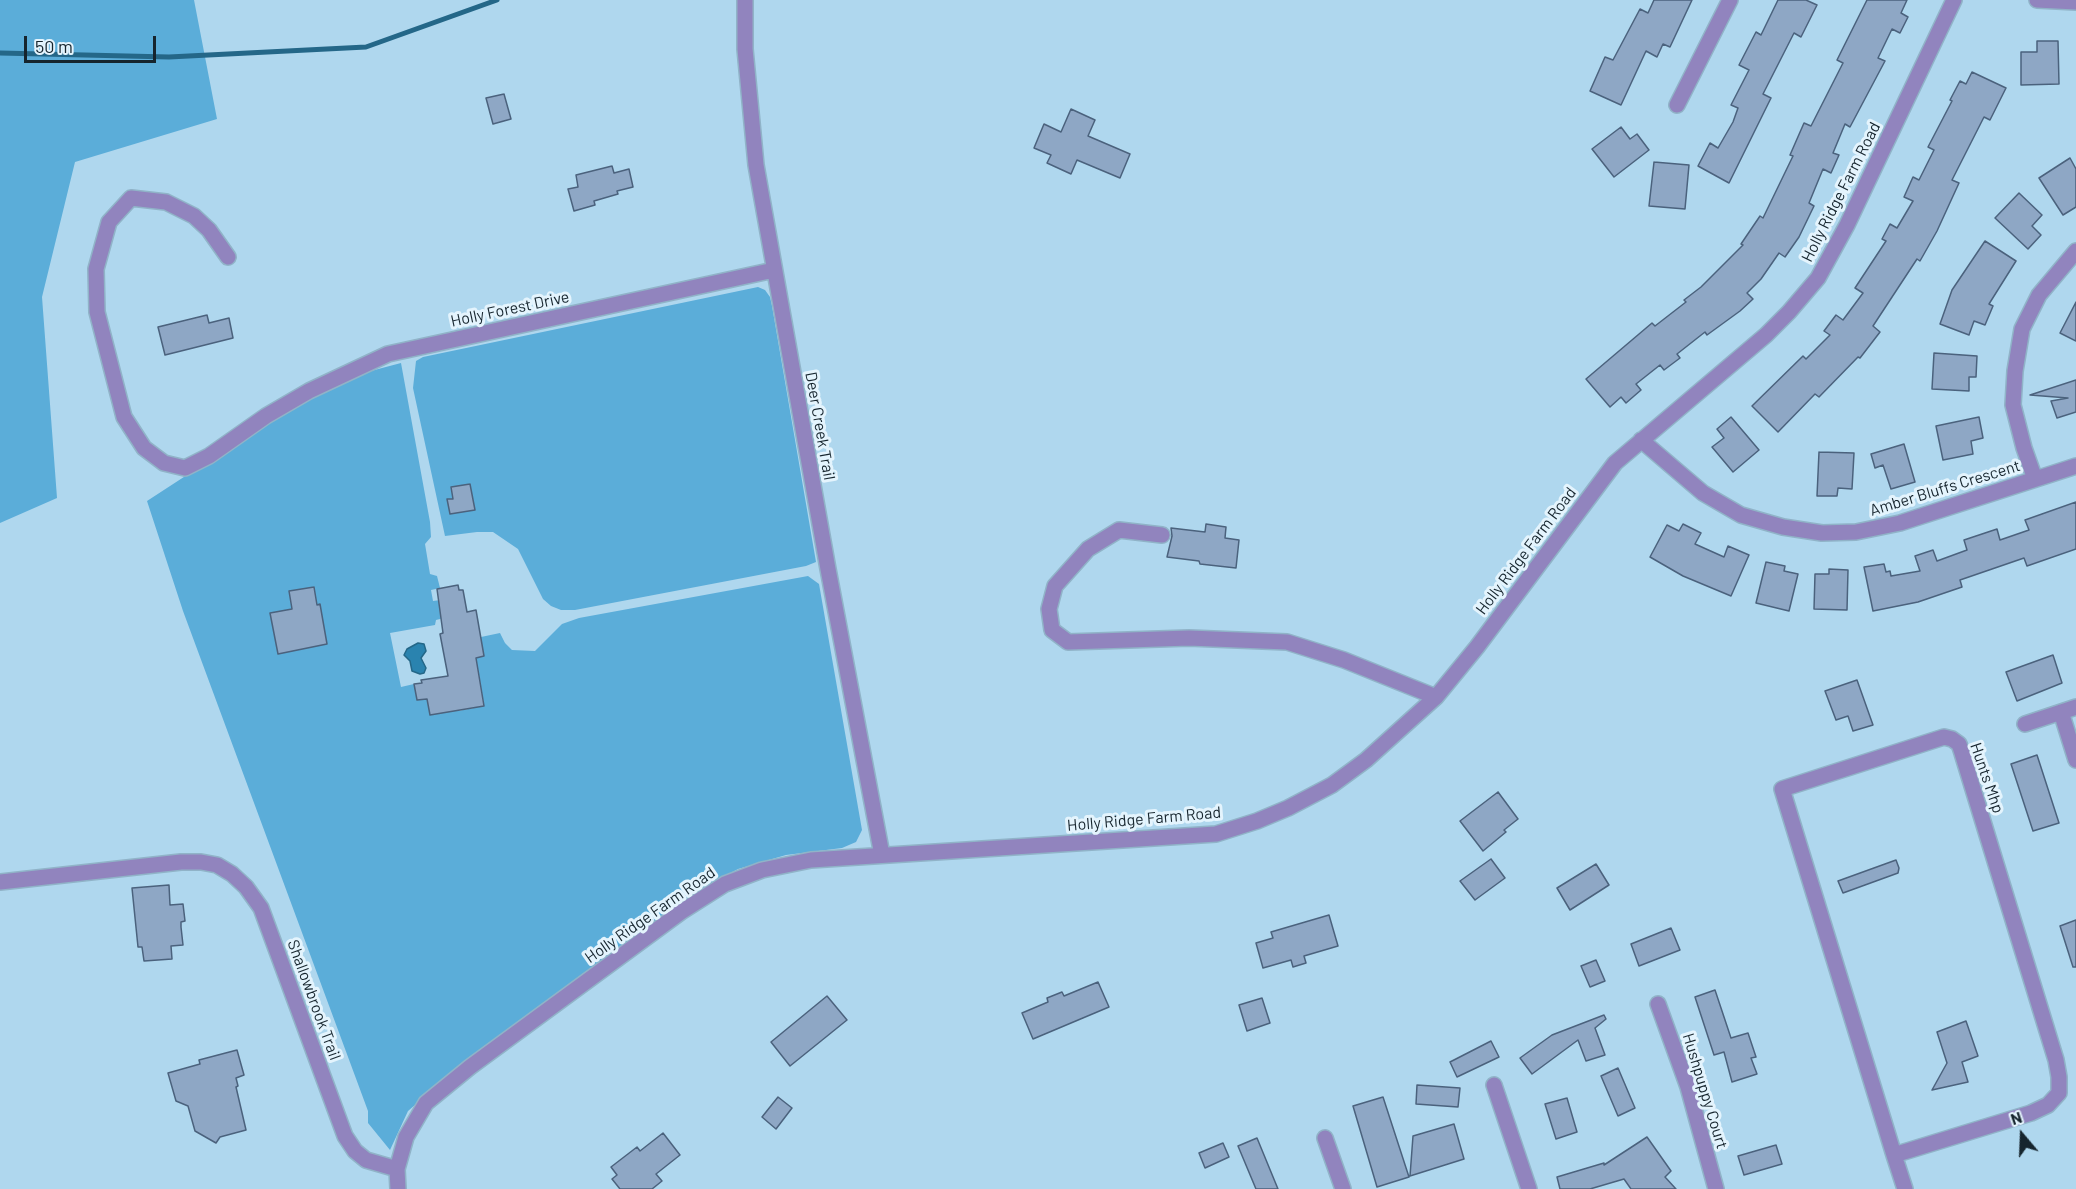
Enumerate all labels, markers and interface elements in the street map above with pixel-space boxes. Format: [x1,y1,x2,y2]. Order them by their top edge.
scale bar [27,24,159,62]
text: 50 m [35,35,73,57]
street label: Holly Ridge Farm Road [1797,119,1885,265]
street label: Holly Forest Drive [449,287,571,331]
street label: Deer Creek Trail [801,370,839,482]
street label: Amber Bluffs Crescent [1868,456,2022,520]
street label: Holly Ridge Farm Road [1472,484,1580,618]
street label: Hunts Mhp [1966,740,2008,816]
street label: Holly Ridge Farm Road [1066,803,1222,835]
street label: Holly Ridge Farm Road [581,863,719,967]
street label: Shallowbrook Trail [283,937,345,1063]
street label: Hushpuppy Court [1678,1031,1732,1151]
north arrow [1992,1105,2052,1165]
text: N [2008,1107,2024,1128]

